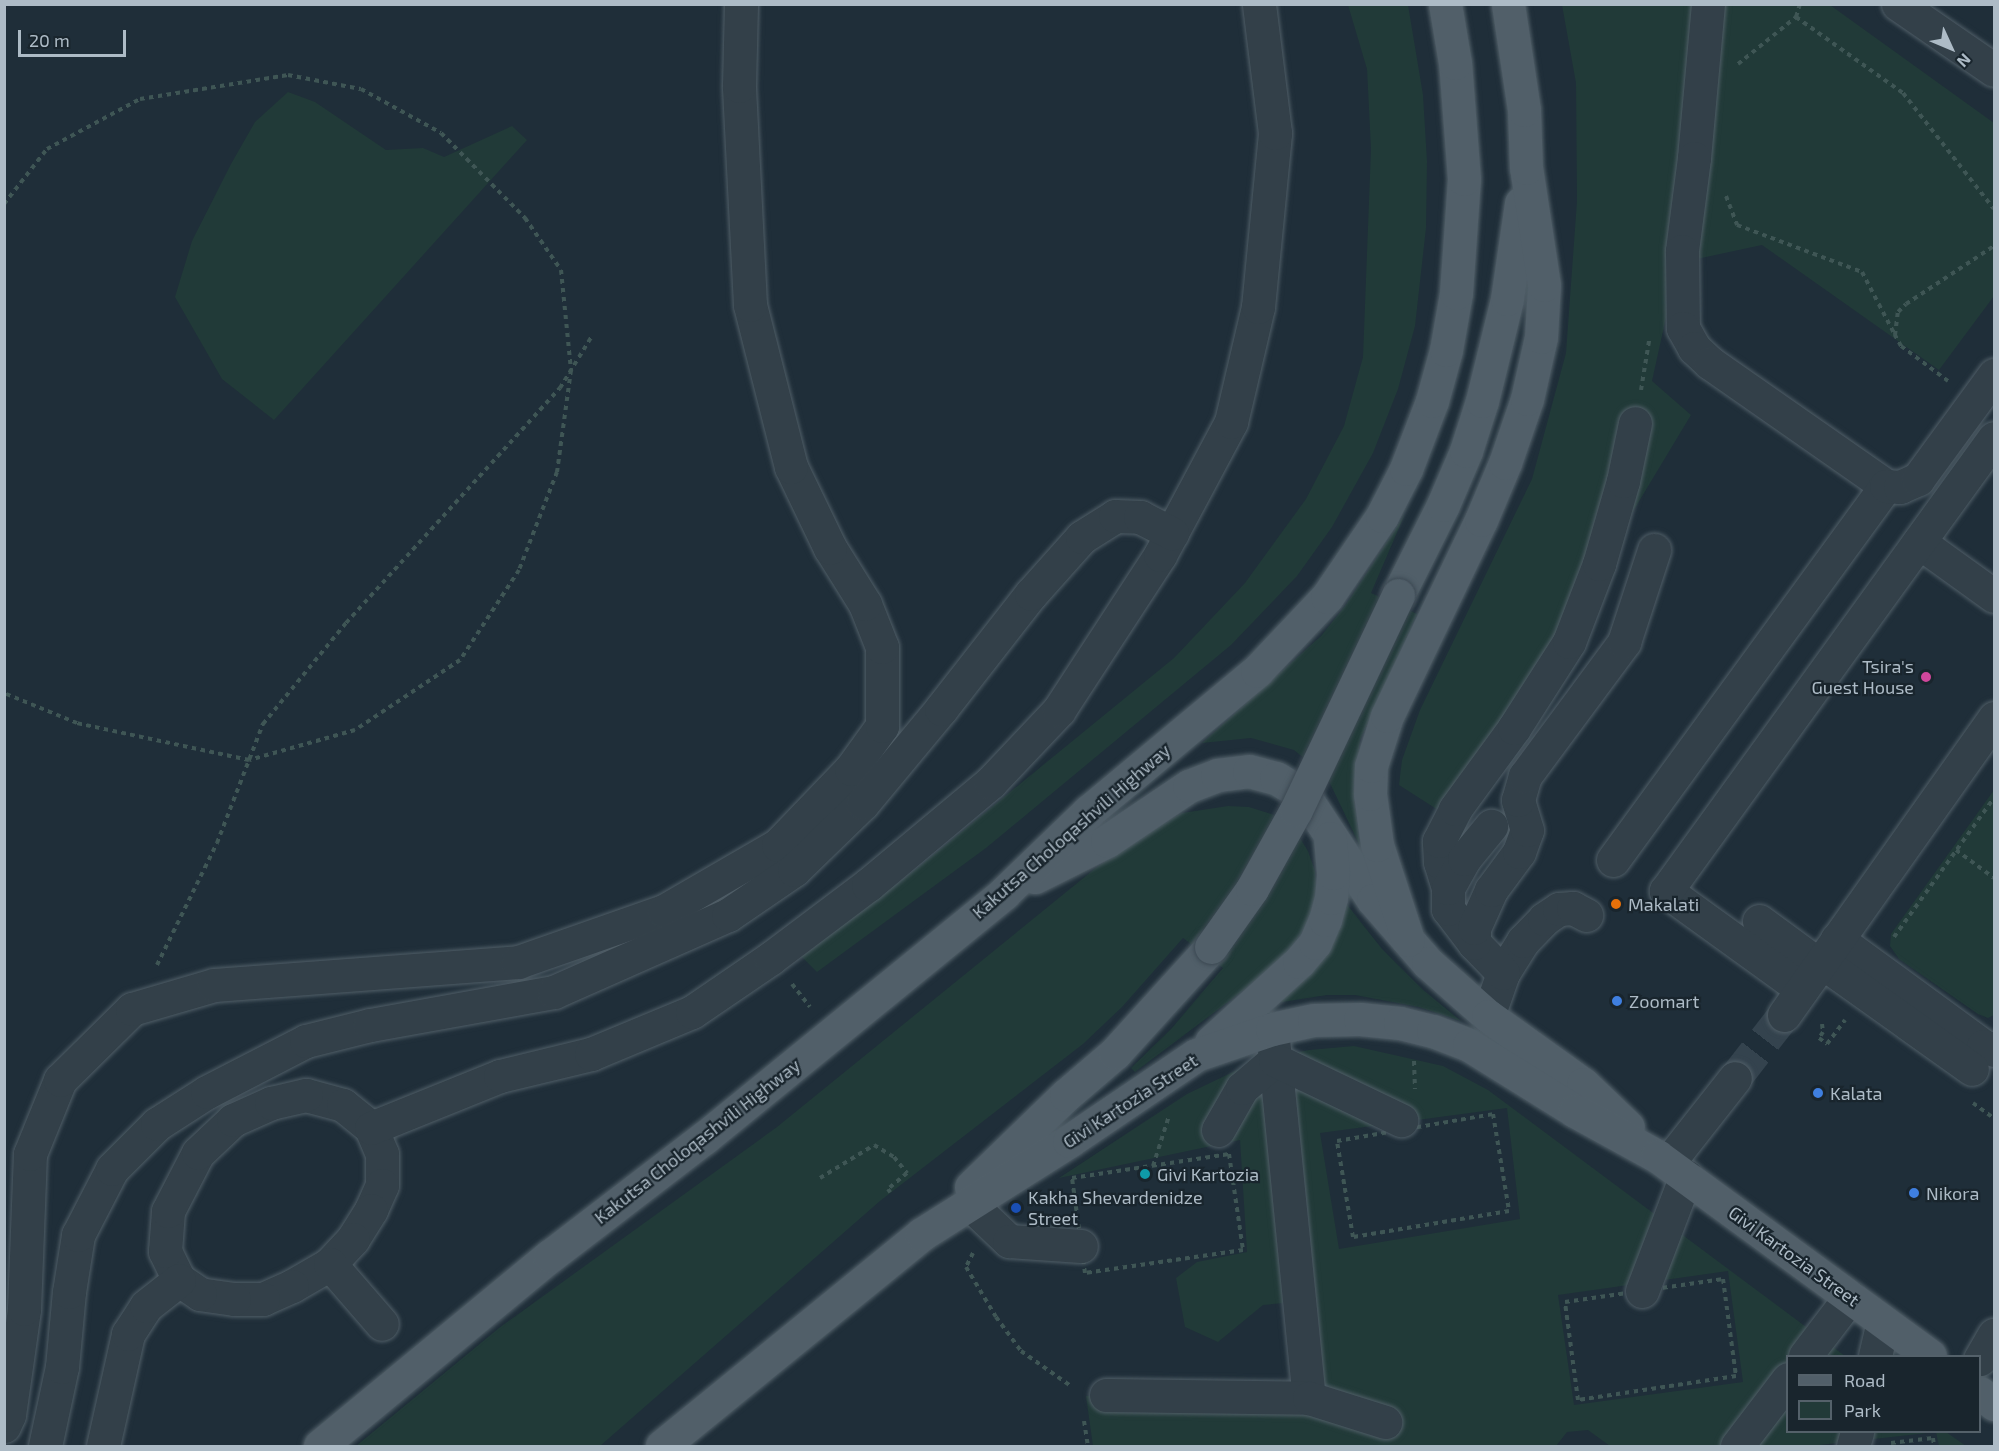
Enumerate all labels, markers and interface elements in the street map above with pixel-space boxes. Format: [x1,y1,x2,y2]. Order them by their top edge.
scale bar [21,18,129,56]
north arrow [1921,18,1981,78]
text: 20 m [29,29,70,51]
text: N [1953,50,1975,72]
place label: Tsira's Guest House [1811,656,1914,698]
marker: Tsira's Guest House [1919,670,1933,684]
street label: Kakutsa Choloqashvili Highway [968,739,1174,923]
place label: Makalati [1628,893,1699,915]
marker: Makalati [1609,897,1623,911]
place label: Zoomart [1629,990,1699,1012]
marker: Zoomart [1610,994,1624,1008]
street label: Givi Kartozia Street [1059,1049,1201,1153]
street label: Kakutsa Choloqashvili Highway [590,1054,804,1228]
place label: Kalata [1830,1082,1882,1104]
marker: Kalata [1811,1086,1825,1100]
place label: Givi Kartozia [1157,1163,1259,1185]
marker: Givi Kartozia [1138,1167,1152,1181]
place label: Nikora [1926,1182,1979,1204]
marker: Nikora [1907,1186,1921,1200]
place label: Kakha Shevardenidze Street [1028,1187,1203,1230]
marker: Kakha Shevardenidze Street [1009,1201,1023,1215]
street label: Givi Kartozia Street [1724,1201,1864,1311]
legend [1786,1355,1981,1433]
text: Road [1844,1369,1885,1391]
text: Park [1844,1399,1881,1421]

